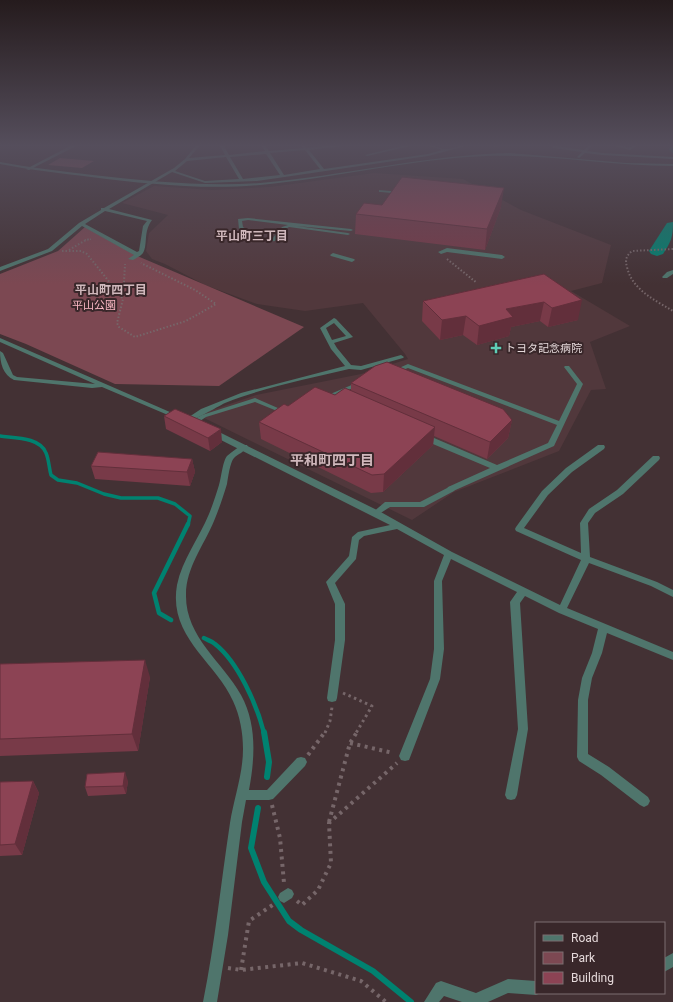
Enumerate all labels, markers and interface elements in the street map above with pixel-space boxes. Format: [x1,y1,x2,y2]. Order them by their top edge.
district label: 平山町三丁目 [216,229,288,243]
district label: 平山町四丁目 [75,283,147,297]
park label: 平山公園 [72,299,116,312]
marker: トヨタ記念病院 [490,342,502,354]
place label: トヨタ記念病院 [505,342,582,355]
district label: 平和町四丁目 [290,452,374,468]
legend [535,922,665,994]
text: Road [571,931,599,945]
text: Park [571,951,596,965]
text: Building [571,971,614,985]

